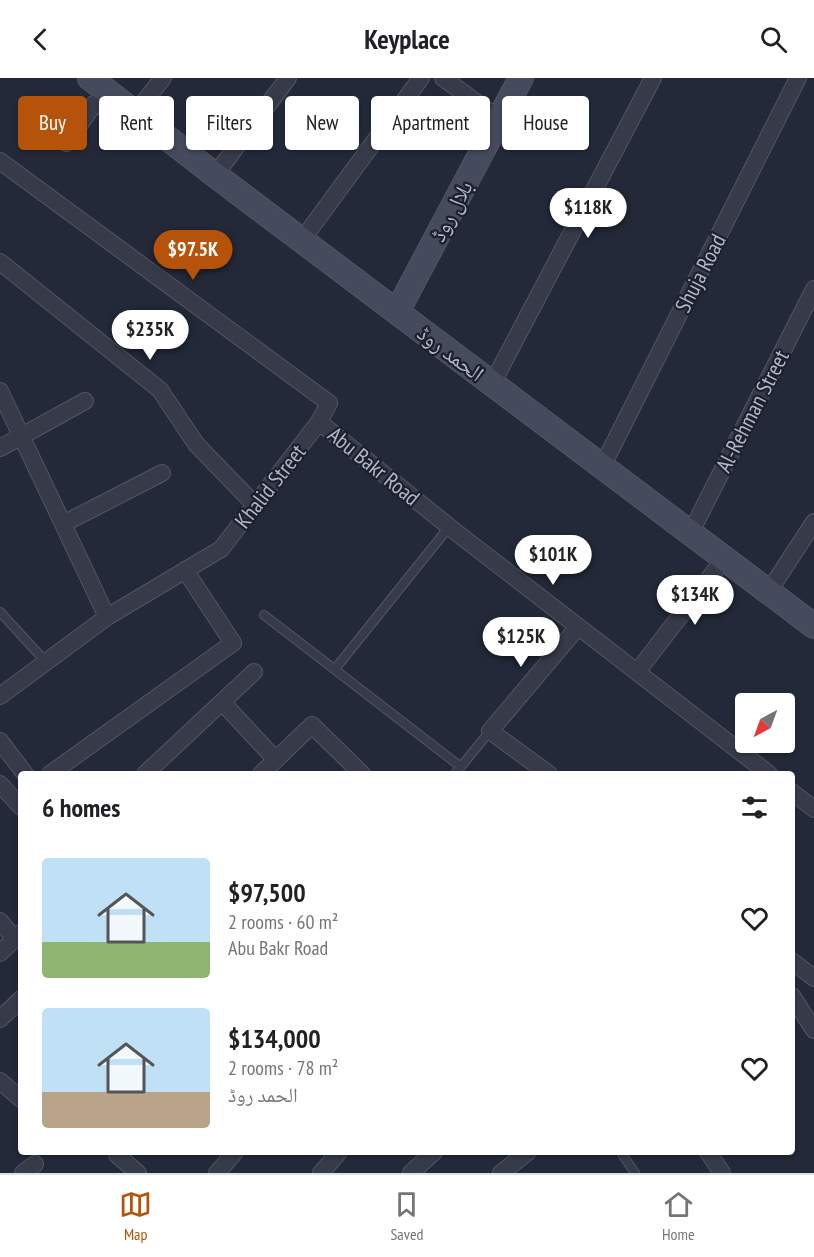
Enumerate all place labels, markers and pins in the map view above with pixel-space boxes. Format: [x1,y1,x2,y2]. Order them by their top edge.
pin: $118K [546,188,630,239]
pin: $97.5K [144,230,242,281]
pin: $235K [108,310,192,361]
pin: $101K [511,535,595,586]
pin: $134K [653,575,737,626]
pin: $125K [479,617,563,668]

